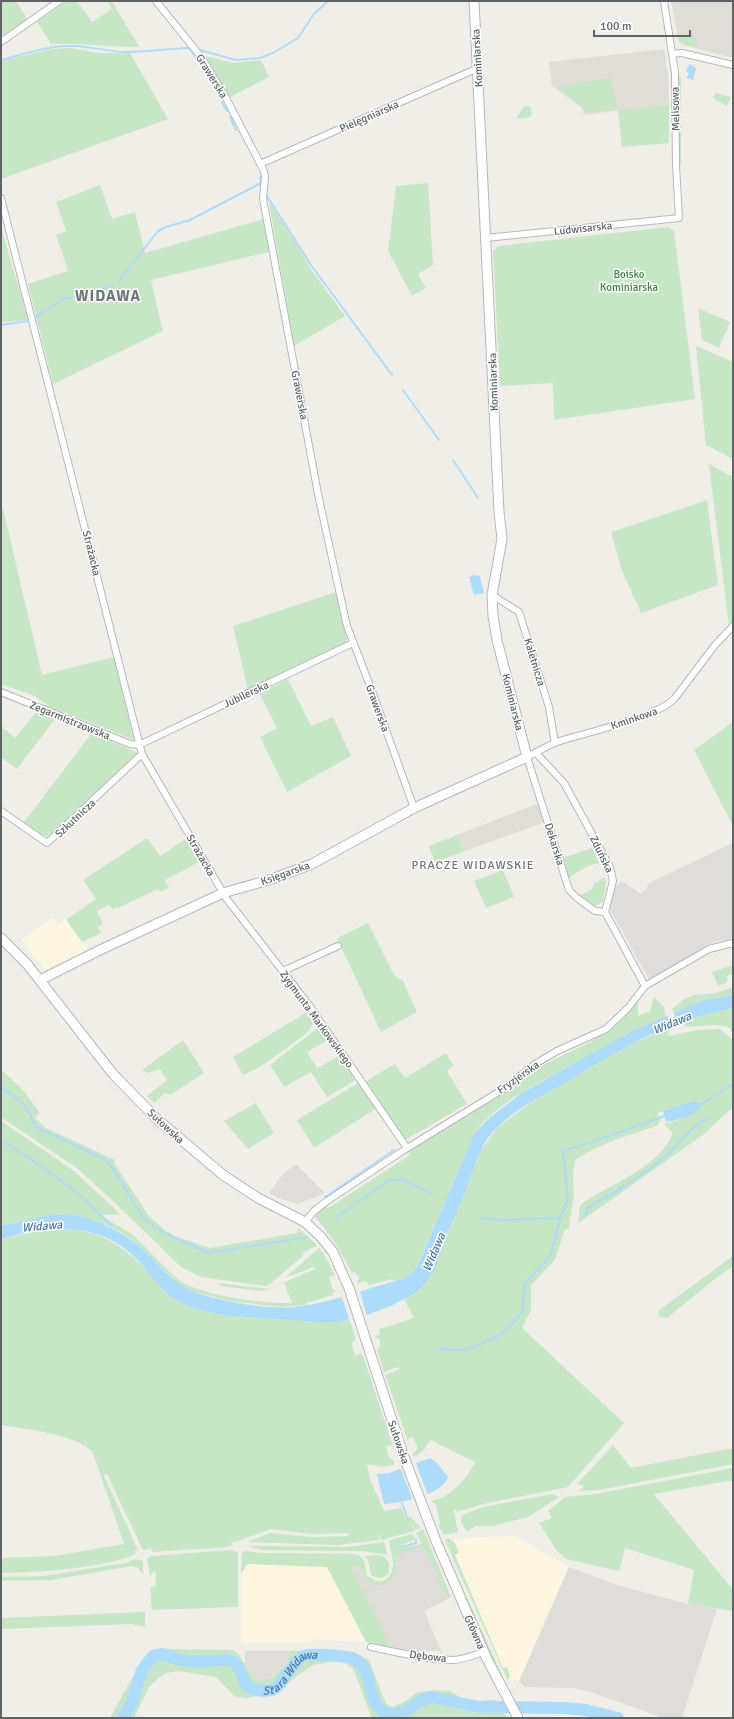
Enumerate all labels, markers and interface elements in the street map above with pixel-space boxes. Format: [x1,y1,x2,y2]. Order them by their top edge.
scale bar [594,12,690,38]
text: 100 m [600,19,632,34]
street label: Kominiarska [469,28,486,87]
street label: Grawerska [193,52,230,101]
street label: Melisowa [669,86,682,131]
street label: Pielęgniarska [337,97,401,135]
street label: Ludwisarska [553,219,613,238]
park label: Boisko Kominiarska [600,268,659,294]
district label: WIDAWA [75,287,141,305]
street label: Kominiarska [486,352,501,411]
street label: Grawerska [288,369,311,421]
street label: Strażacka [80,529,104,578]
street label: Kaletnicza [521,637,548,688]
street label: Kominiarska [499,672,526,732]
street label: Jubilerska [222,678,271,711]
street label: Grawerska [363,683,392,734]
street label: Zegarmistrzowska [28,698,112,743]
street label: Kminkowa [609,704,660,733]
street label: Szkutnicza [52,796,99,840]
street label: Dekarska [542,821,567,867]
street label: Strażacka [183,832,218,879]
street label: Zduńska [587,834,616,875]
street label: Księgarska [259,858,312,888]
district label: PRACZE WIDAWSKIE [411,858,535,873]
street label: Zygmunta Markowskiego [277,968,356,1071]
water label: Widawa [651,1008,695,1038]
street label: Fryzjerska [495,1058,542,1097]
street label: Sułowska [145,1106,187,1147]
water label: Widawa [21,1217,64,1236]
water label: Widawa [420,1230,450,1274]
street label: Sułowska [385,1419,412,1466]
street label: Główna [461,1613,488,1652]
water label: Stara Widawa [262,1647,318,1699]
street label: Dębowa [409,1648,448,1665]

